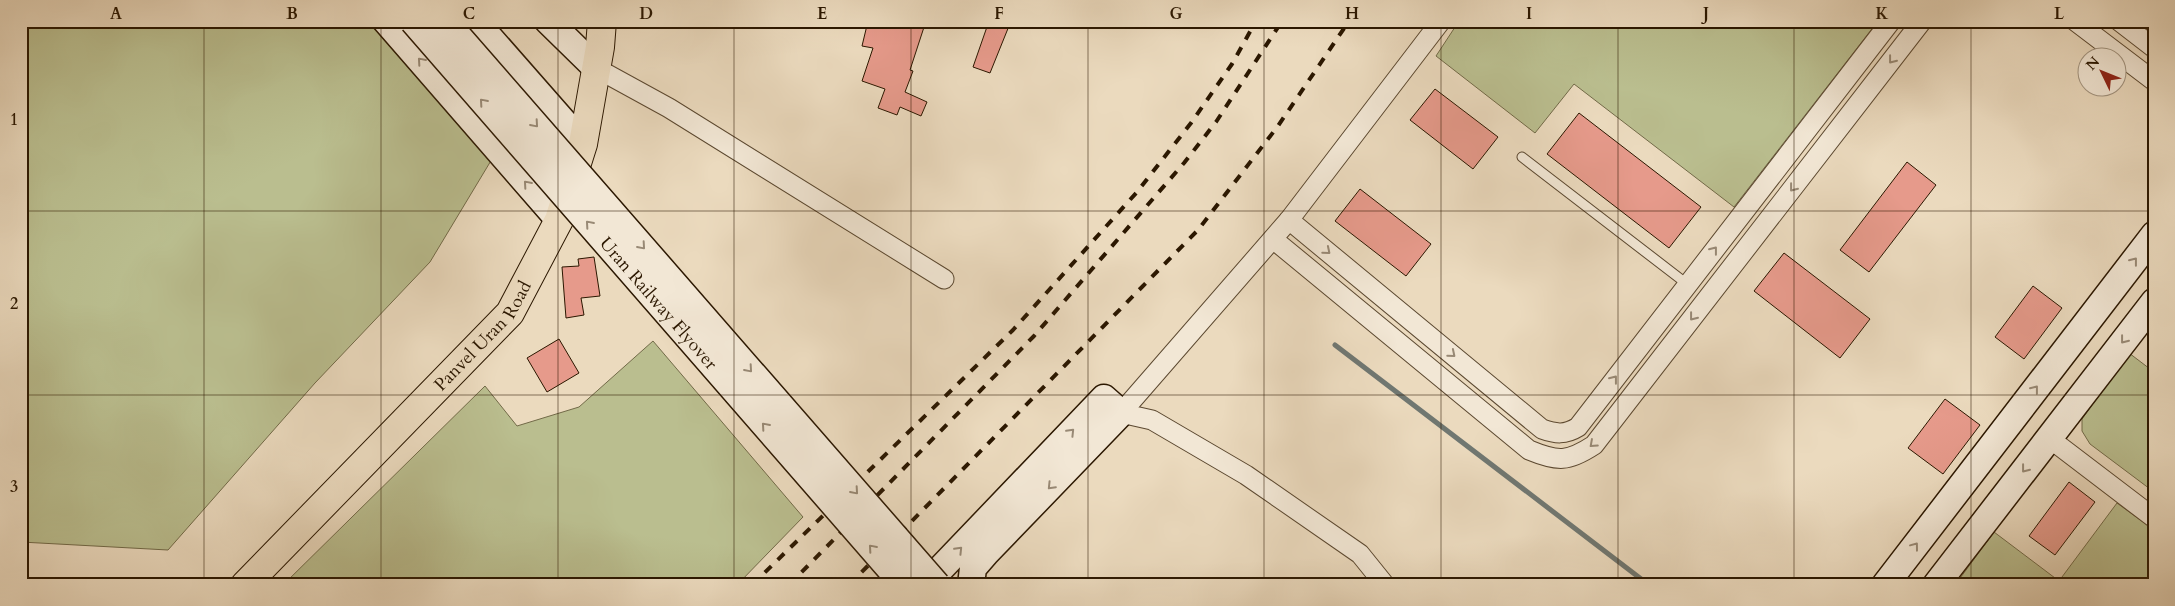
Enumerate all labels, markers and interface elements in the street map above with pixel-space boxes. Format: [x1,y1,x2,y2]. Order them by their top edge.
text: A [110,3,122,25]
text: B [286,3,298,25]
text: C [463,3,475,25]
text: D [639,3,653,25]
text: E [817,3,827,25]
text: F [994,3,1004,25]
text: G [1169,3,1183,25]
text: H [1345,3,1359,25]
text: I [1526,3,1532,25]
text: J [1701,3,1709,25]
text: K [1876,3,1889,25]
text: L [2054,3,2065,25]
north arrow [2078,48,2128,98]
text: N [2082,53,2104,74]
one-way arrow [1890,54,1898,63]
one-way arrow [417,57,426,66]
one-way arrow [479,98,488,107]
text: 1 [10,109,18,131]
one-way arrow [529,118,538,127]
one-way arrow [524,180,533,189]
one-way arrow [1790,182,1799,192]
one-way arrow [587,221,595,230]
street label: Uran Railway Flyover [594,231,724,375]
one-way arrow [636,241,645,250]
one-way arrow [1321,245,1330,254]
one-way arrow [1708,247,1716,256]
one-way arrow [2128,257,2137,266]
street label: Panvel Uran Road [428,276,537,396]
text: 2 [10,293,18,315]
one-way arrow [1691,311,1699,320]
one-way arrow [2121,334,2130,344]
one-way arrow [1446,349,1455,357]
one-way arrow [743,363,752,372]
one-way arrow [1609,376,1617,385]
one-way arrow [2029,385,2038,395]
one-way arrow [762,422,771,431]
one-way arrow [1065,429,1074,438]
one-way arrow [1590,439,1599,448]
one-way arrow [2022,463,2031,473]
text: 3 [10,476,18,498]
one-way arrow [1047,480,1056,489]
one-way arrow [850,486,859,495]
one-way arrow [1909,543,1917,552]
one-way arrow [869,545,878,554]
one-way arrow [953,546,962,555]

